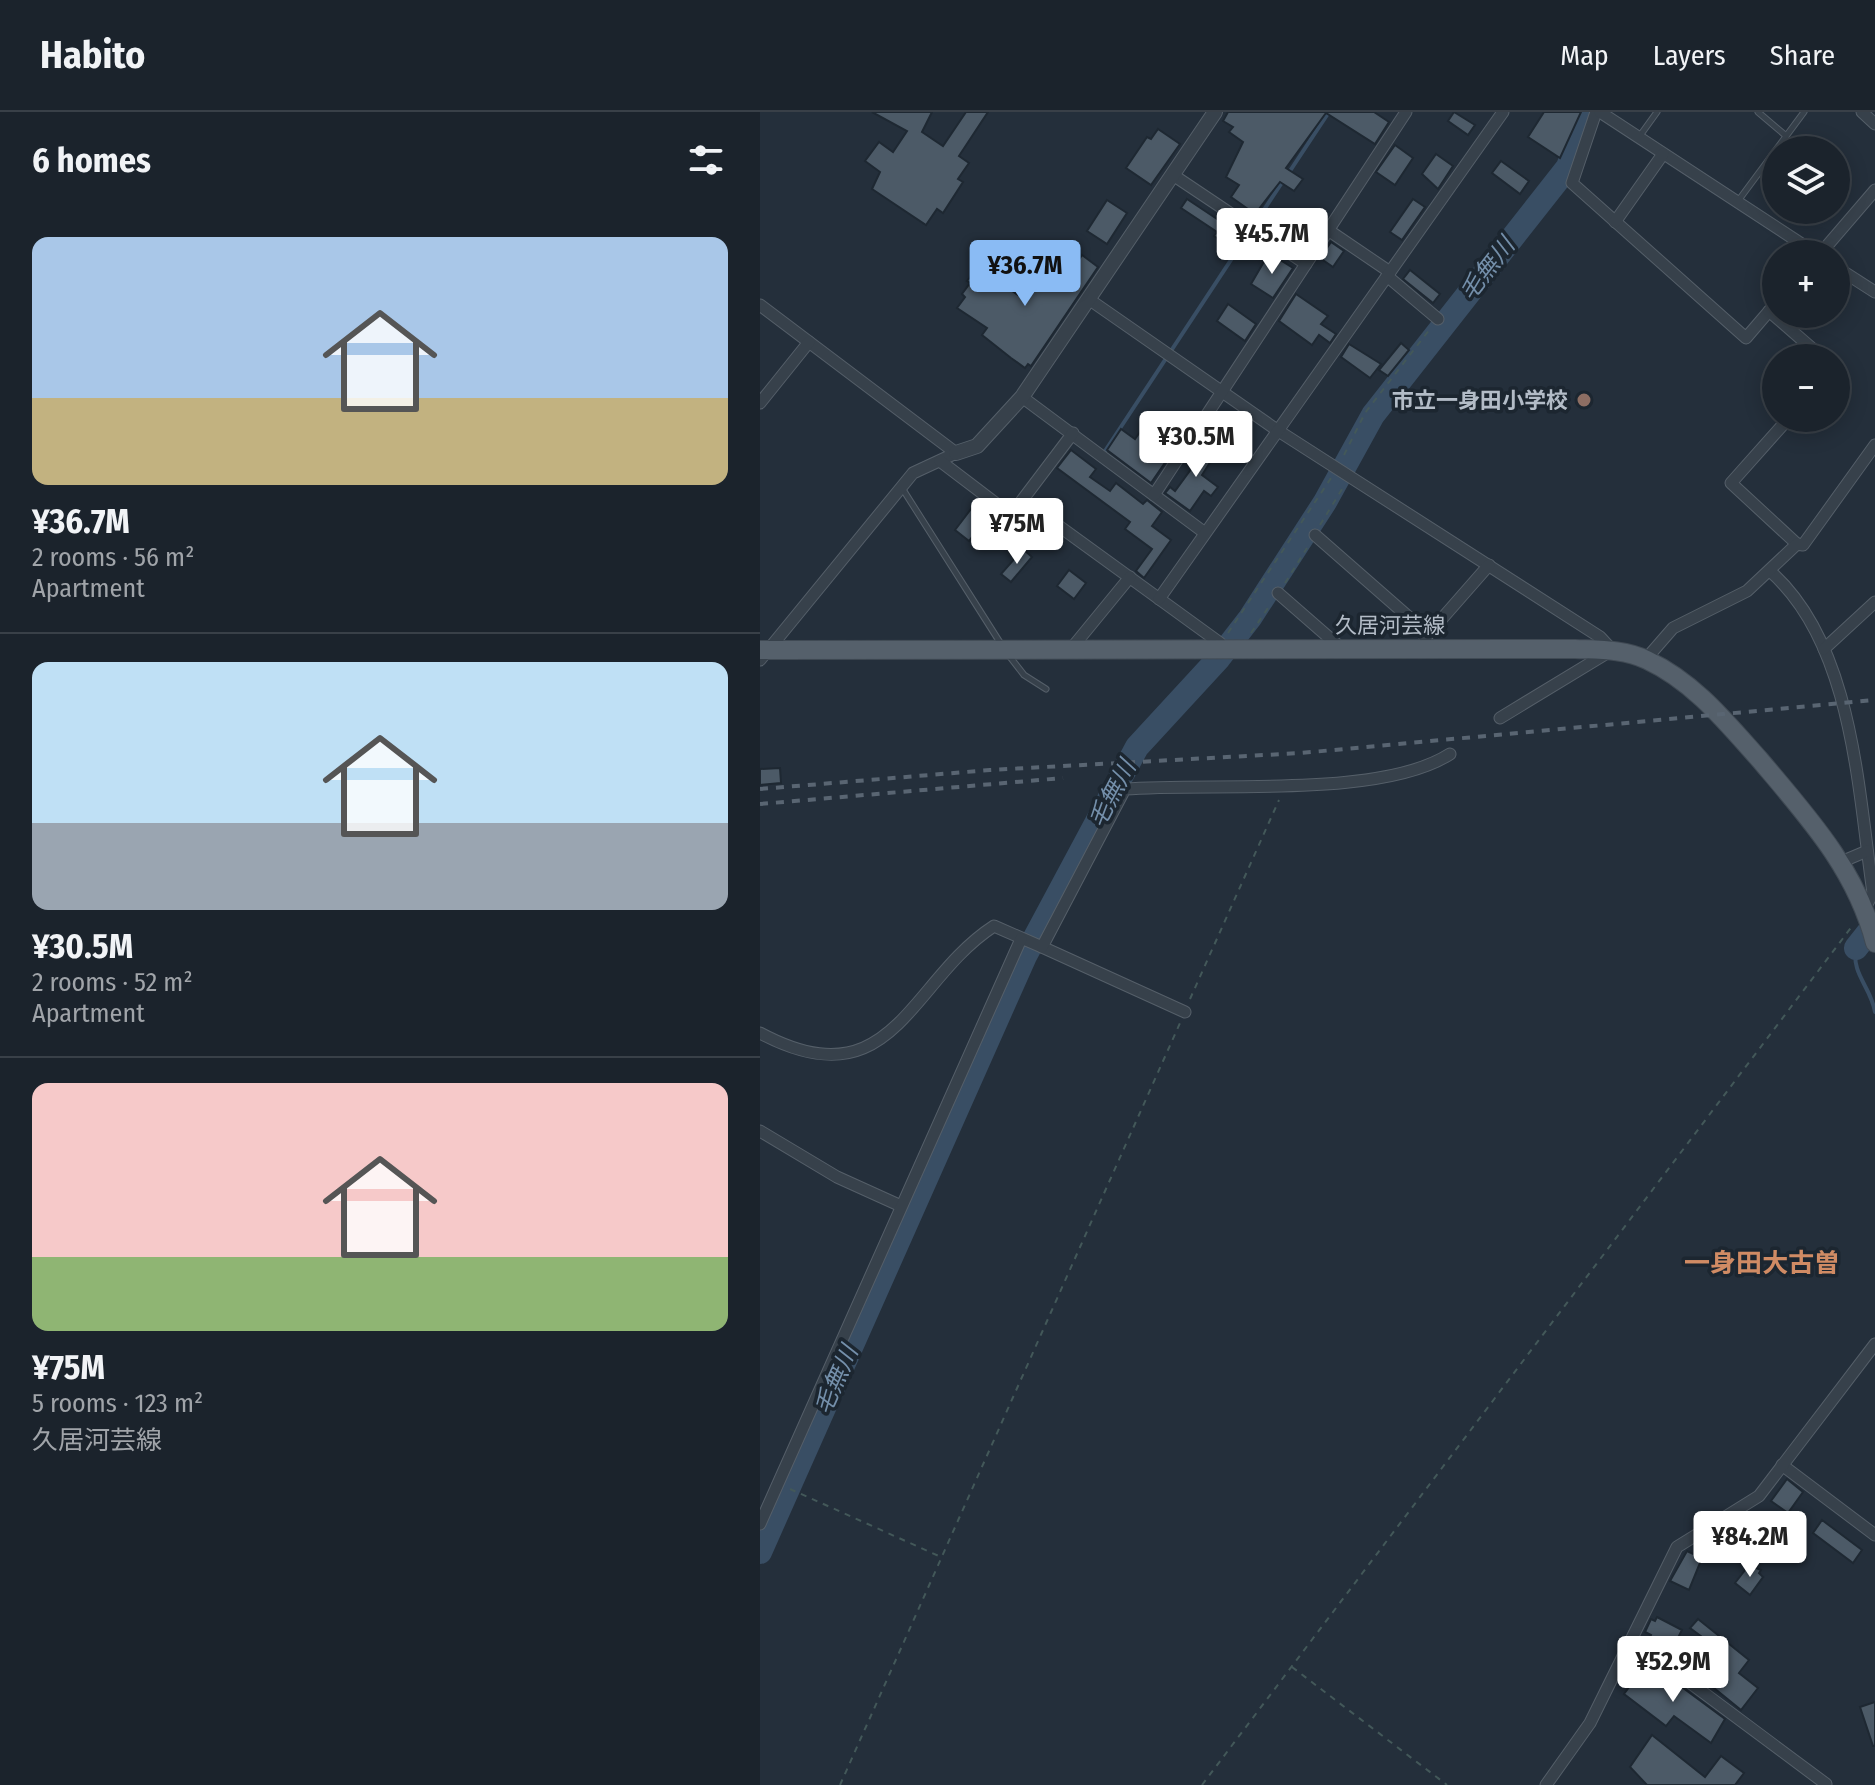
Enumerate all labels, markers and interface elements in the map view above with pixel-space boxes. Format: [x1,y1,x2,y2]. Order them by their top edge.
text: Habito [40,32,145,78]
text: Map [1560,39,1609,72]
text: Layers [1653,39,1726,72]
text: Share [1770,39,1835,72]
map controls [1762,136,1850,432]
button: layers [1762,136,1850,224]
icon: filters [684,138,728,182]
text: 6 homes [32,140,151,181]
pin: ¥45.7M [1207,208,1337,276]
text: ¥45.7M [1235,218,1309,249]
water label: 毛無川 [1454,230,1522,306]
pin: ¥36.7M [960,240,1090,308]
button: + [1762,240,1850,328]
text: ¥36.7M [988,250,1062,281]
icon: home [308,289,452,433]
button: − [1762,344,1850,432]
place label: 市立一身田小学校 [1392,387,1568,414]
marker: 市立一身田小学校 [1575,391,1593,409]
pin: ¥30.5M [1131,411,1261,479]
text: ¥30.5M [1157,421,1235,452]
pin: ¥75M [970,498,1064,566]
text: ¥36.7M [32,501,130,542]
text: ¥75M [989,508,1045,539]
text: 2 rooms · 56 m² [32,542,194,573]
text: Apartment [32,573,145,604]
street label: 久居河芸線 [1335,612,1445,639]
icon: home [308,714,452,858]
water label: 毛無川 [1083,753,1143,832]
text: ¥30.5M [32,926,133,967]
text: 2 rooms · 52 m² [32,967,193,998]
text: Apartment [32,998,145,1029]
icon: home [308,1135,452,1279]
district label: 一身田大古曽 [1684,1248,1840,1279]
water label: 毛無川 [809,1339,865,1419]
text: ¥75M [32,1347,105,1388]
text: 5 rooms · 123 m² [32,1388,203,1419]
text: 久居河芸線 [32,1425,162,1456]
pin: ¥84.2M [1685,1511,1815,1579]
text: ¥84.2M [1712,1521,1789,1552]
pin: ¥52.9M [1608,1636,1738,1704]
text: ¥52.9M [1635,1646,1711,1677]

